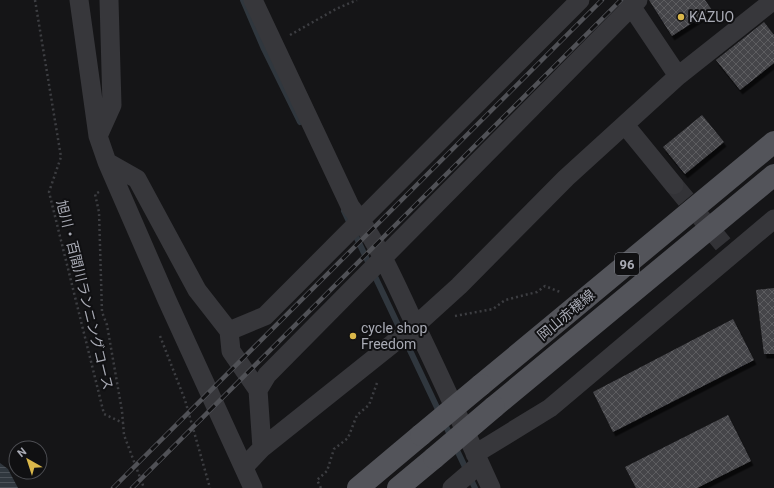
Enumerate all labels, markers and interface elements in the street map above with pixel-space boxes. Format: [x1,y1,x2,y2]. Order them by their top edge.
place label: KAZUO [689,9,734,25]
marker: KAZUO [676,12,686,22]
street label: 旭川・百間川ランニングコース [54,198,116,392]
road number: 96 [615,253,639,275]
street label: 岡山赤穂線 [534,286,598,344]
place label: cycle shop Freedom [361,320,427,352]
marker: cycle shop Freedom [348,331,358,341]
north arrow [8,440,48,480]
text: N [15,445,29,460]

